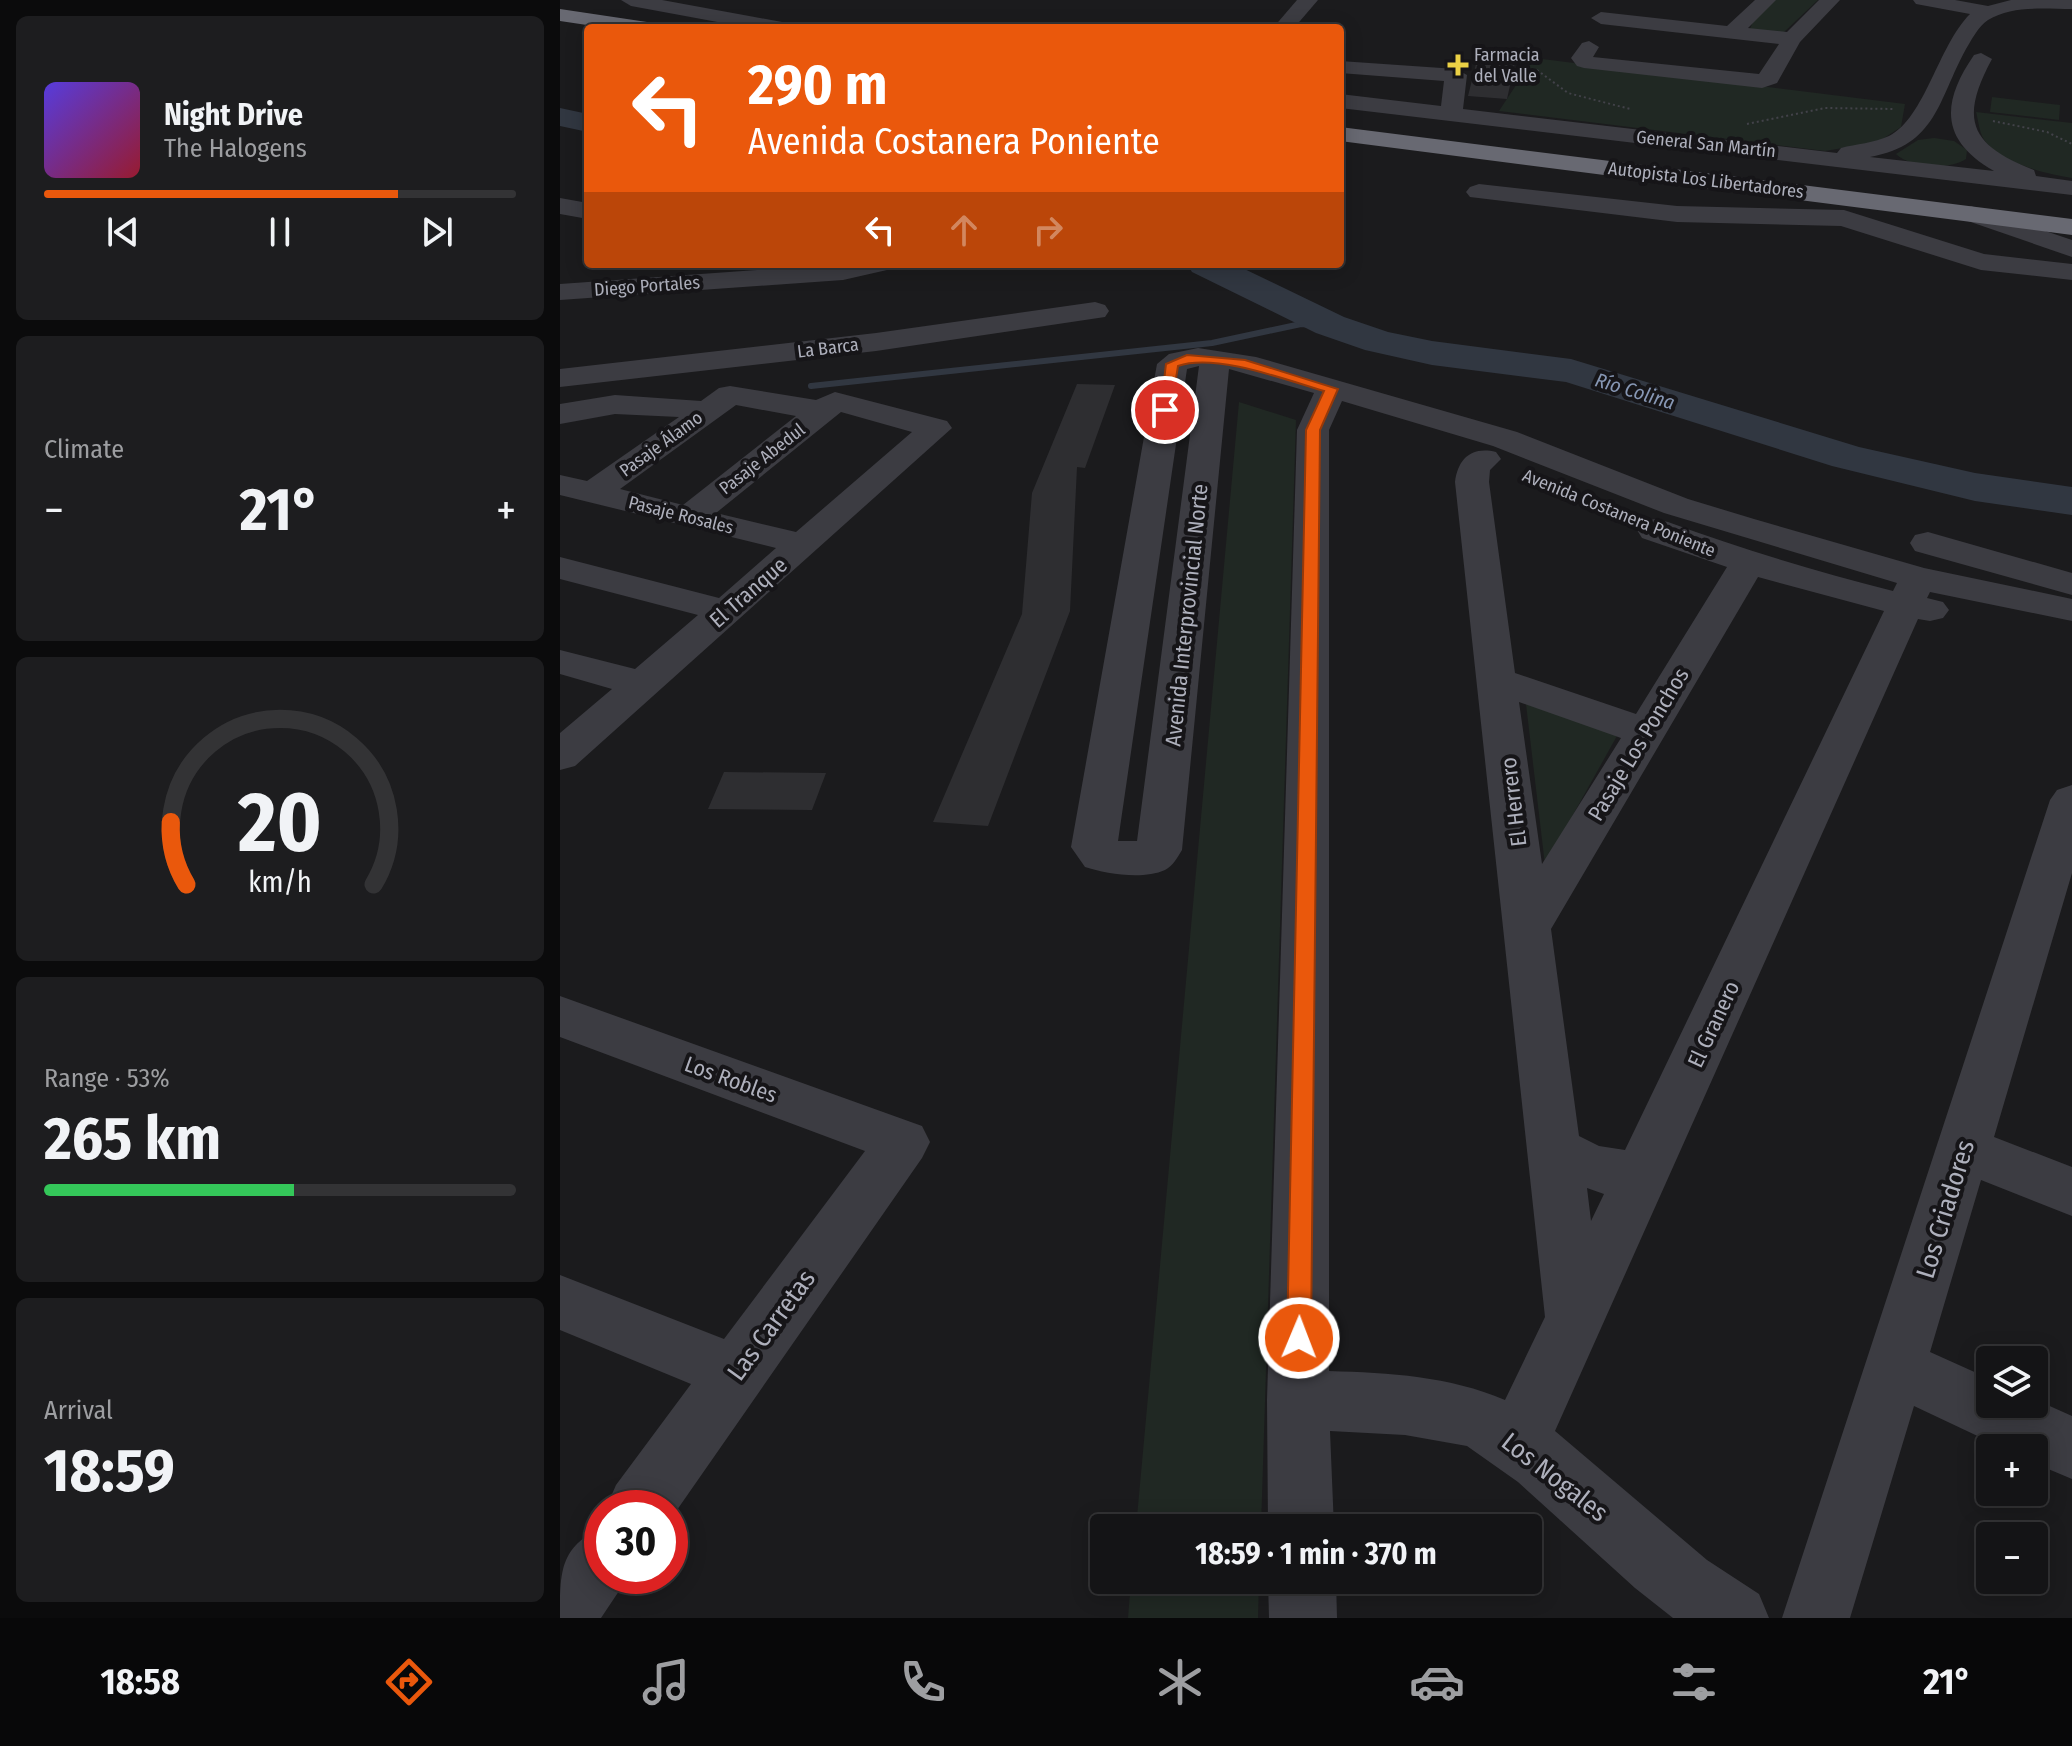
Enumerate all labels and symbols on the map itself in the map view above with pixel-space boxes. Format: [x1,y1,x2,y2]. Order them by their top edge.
place label: Farmacia del Valle [1474,44,1540,87]
marker: Farmacia del Valle [1449,56,1467,74]
street label: General San Martín [1635,126,1777,162]
street label: Autopista Los Libertadores [1607,157,1805,203]
street label: Diego Portales [593,271,701,301]
street label: La Barca [796,333,860,363]
water label: Río Colina [1592,367,1678,415]
pin [1131,376,1199,444]
street label: Pasaje Álamo [615,406,707,481]
street label: Pasaje Abedul [715,419,809,499]
street label: Avenida Costanera Poniente [1519,464,1719,562]
street label: Avenida Interprovincial Norte [1159,482,1214,748]
street label: Pasaje Rosales [626,491,736,539]
street label: El Tranque [704,551,793,633]
street label: Pasaje Los Ponchos [1582,663,1695,826]
street label: El Herrero [1495,756,1532,848]
street label: El Granero [1682,977,1745,1072]
street label: Los Robles [681,1050,781,1109]
street label: Los Criadores [1910,1136,1981,1282]
street label: Las Carretas [721,1264,822,1387]
position arrow [1257,1296,1341,1380]
street label: Los Nogales [1495,1426,1614,1528]
speed limit sign: 30 [584,1490,688,1594]

